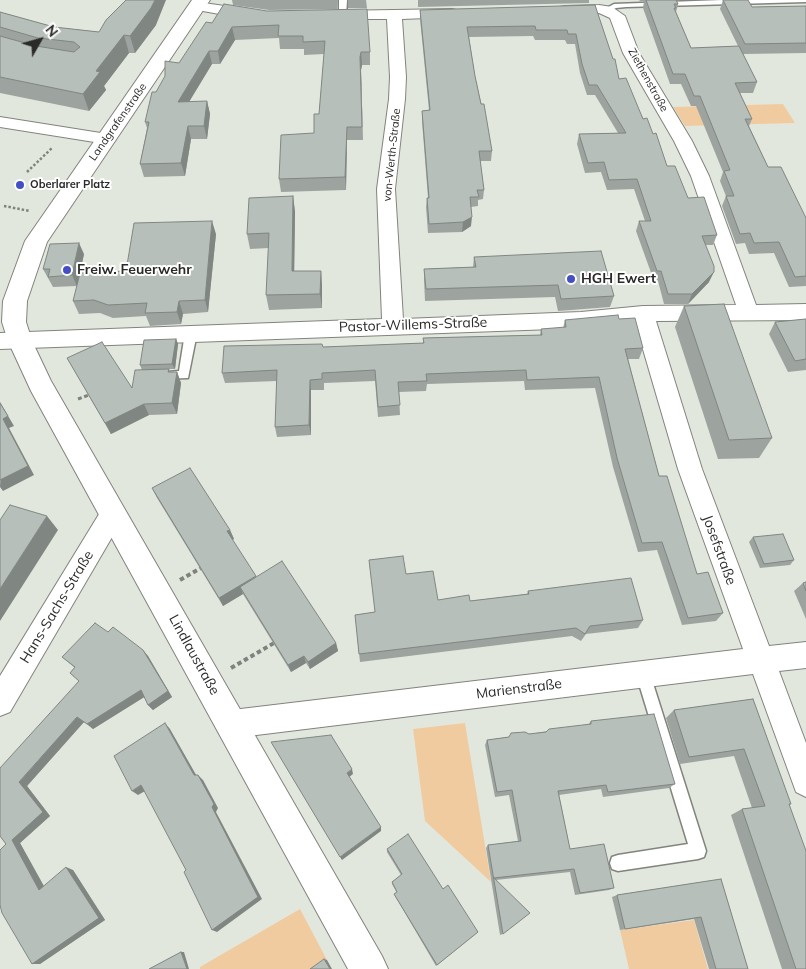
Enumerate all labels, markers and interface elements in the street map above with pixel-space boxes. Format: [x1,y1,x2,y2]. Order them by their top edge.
north arrow [15,15,65,65]
text: N [41,21,62,40]
street label: Ziethenstraße [625,46,671,114]
street label: Landgrafenstraße [86,81,150,163]
street label: von-Werth-Straße [381,108,403,202]
place label: Oberlarer Platz [30,178,110,192]
marker: Oberlarer Platz [14,179,26,191]
place label: Freiw. Feuerwehr [77,262,192,278]
marker: Freiw. Feuerwehr [61,264,73,276]
place label: HGH Ewert [581,271,656,287]
marker: HGH Ewert [565,273,577,285]
street label: Pastor-Willems-Straße [338,314,488,336]
street label: Josefstraße [699,513,739,587]
street label: Hans-Sachs-Straße [17,548,97,666]
street label: Lindlaustraße [165,612,223,698]
street label: Marienstraße [475,675,563,703]

